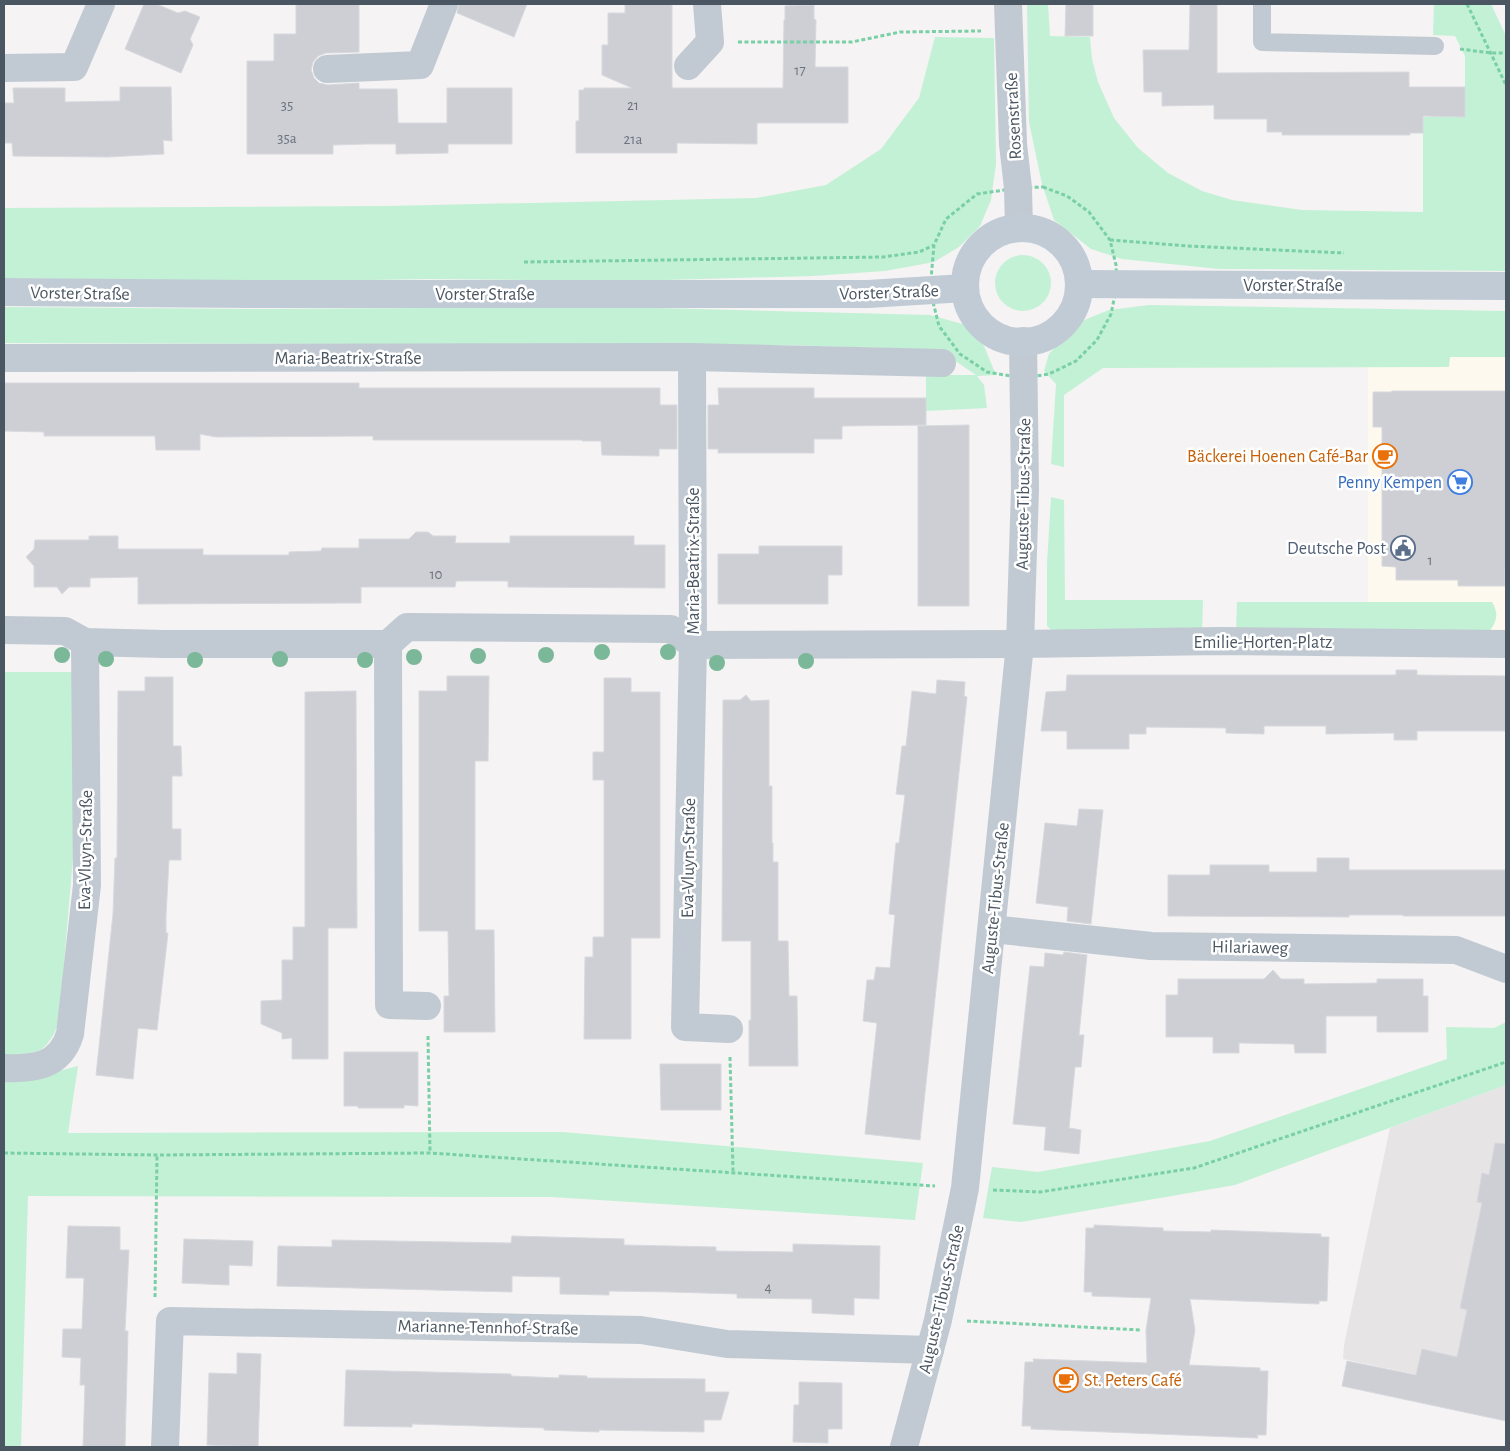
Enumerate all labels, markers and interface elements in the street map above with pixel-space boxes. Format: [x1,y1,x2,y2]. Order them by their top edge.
house number: 17 [794,63,806,78]
street label: Rosenstraße [1003,72,1025,160]
house number: 35 [281,98,293,113]
house number: 21 [627,98,639,113]
house number: 35a [277,131,297,146]
house number: 21a [624,132,643,147]
street label: Vorster Straße [1243,277,1343,295]
street label: Vorster Straße [839,282,939,304]
street label: Vorster Straße [30,284,130,304]
street label: Vorster Straße [435,286,535,304]
street label: Maria-Beatrix-Straße [275,350,421,368]
street label: Auguste-Tibus-Straße [1014,418,1034,570]
cafe icon: Bäckerei Hoenen Café-Bar [1372,443,1398,469]
place label: Bäckerei Hoenen Café-Bar [1187,448,1368,466]
supermarket icon: Penny Kempen [1447,469,1473,495]
place label: Penny Kempen [1338,474,1442,492]
street label: Maria-Beatrix-Straße [685,488,703,634]
public building icon: Deutsche Post [1390,535,1416,561]
place label: Deutsche Post [1287,540,1386,558]
house number: 1 [1427,553,1433,568]
house number: 10 [429,567,443,582]
street label: Emilie-Horten-Platz [1193,634,1333,652]
street label: Eva-Vluyn-Straße [76,790,96,910]
street label: Eva-Vluyn-Straße [679,798,699,918]
street label: Auguste-Tibus-Straße [979,822,1013,975]
street label: Hilariaweg [1212,938,1289,958]
street label: Auguste-Tibus-Straße [916,1223,968,1375]
house number: 4 [764,1280,772,1295]
street label: Marianne-Tennhof-Straße [397,1317,579,1339]
cafe icon: St. Peters Café [1053,1367,1079,1393]
place label: St. Peters Café [1084,1372,1182,1390]

